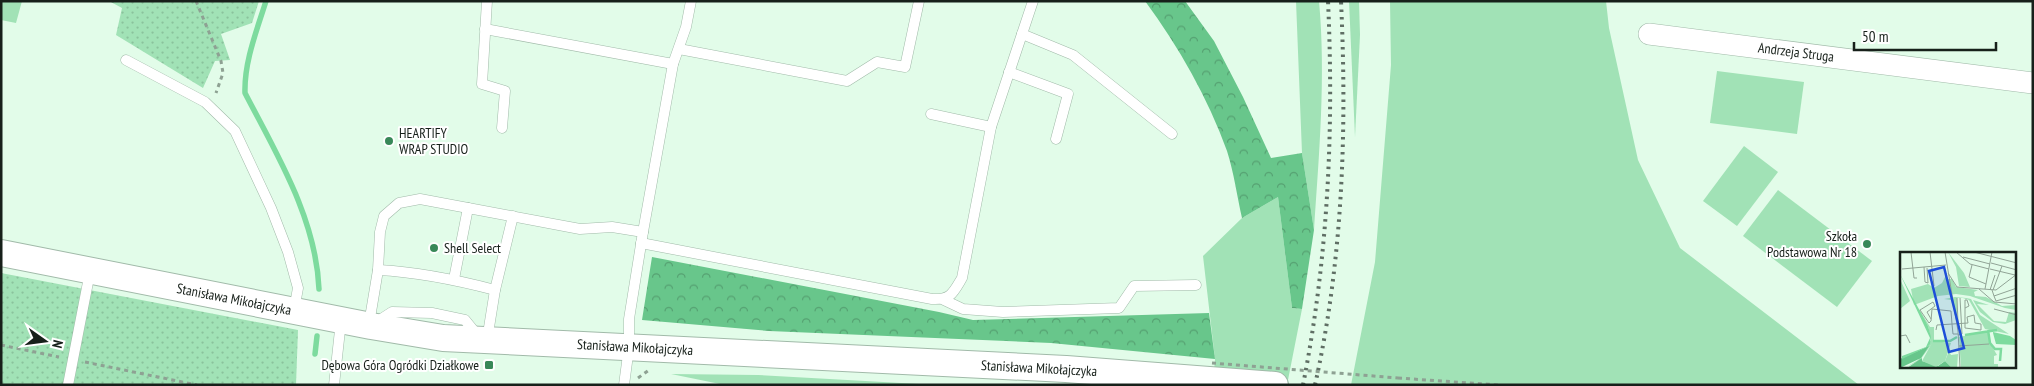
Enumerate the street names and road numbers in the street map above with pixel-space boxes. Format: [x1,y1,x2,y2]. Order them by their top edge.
street label: Andrzeja Struga [1757,38,1835,66]
street label: Stanisława Mikołajczyka [175,279,293,319]
street label: Stanisława Mikołajczyka [576,335,694,359]
street label: Stanisława Mikołajczyka [980,356,1098,380]

